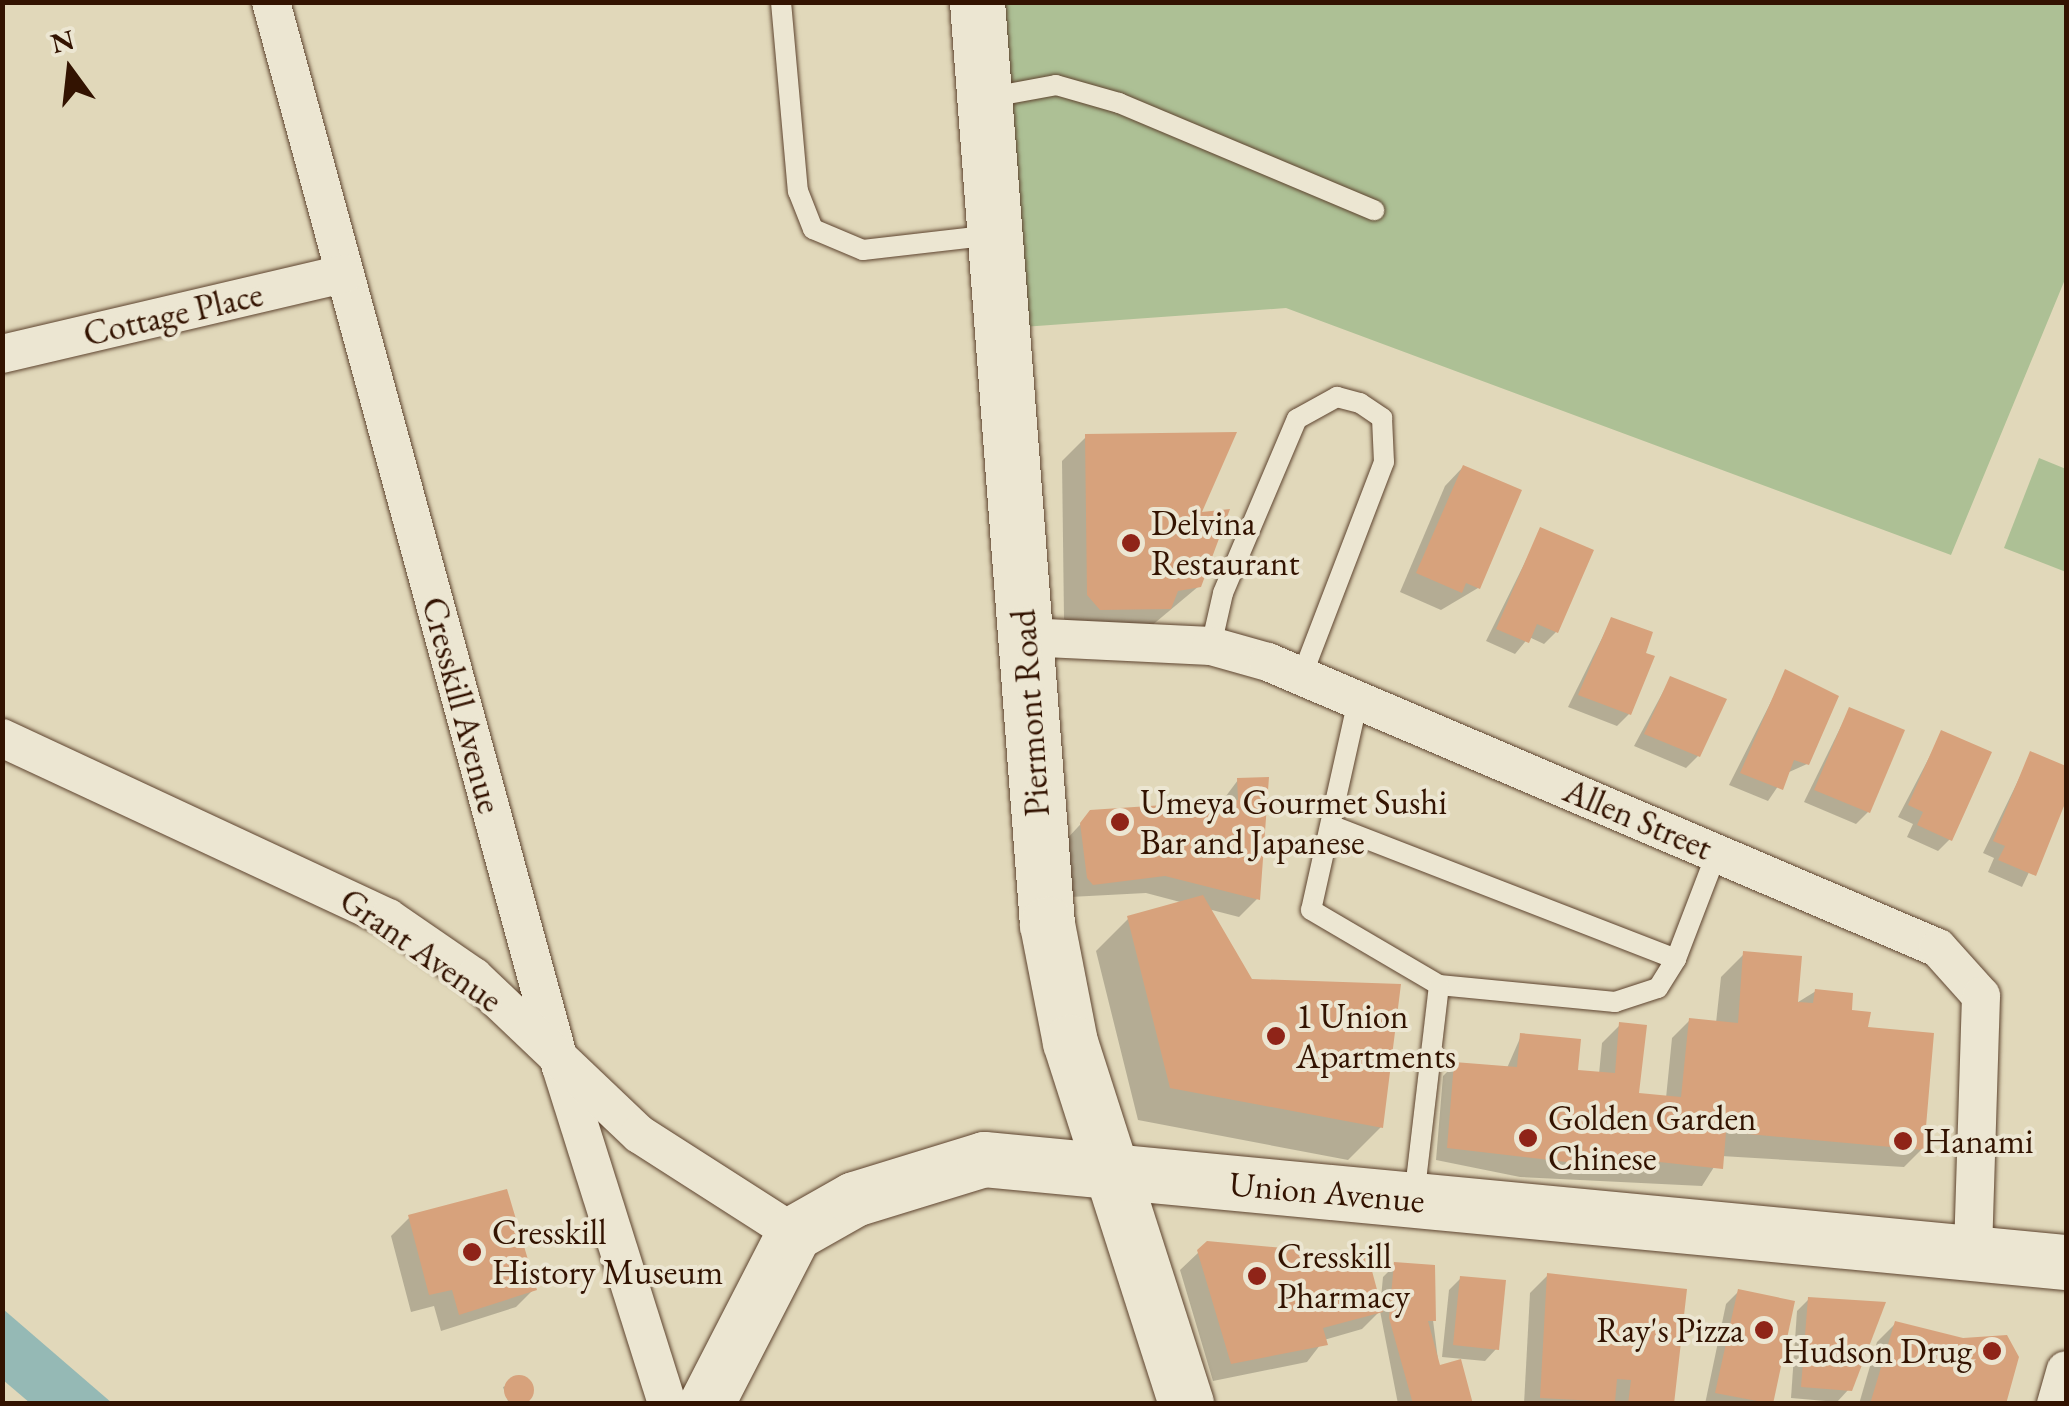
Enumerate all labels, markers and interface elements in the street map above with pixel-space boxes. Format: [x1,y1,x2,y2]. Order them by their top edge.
north arrow [20,20,120,120]
text: N [47,21,78,61]
street label: Cottage Place [79,273,267,355]
place label: Delvina Restaurant [1151,502,1299,584]
marker: Delvina Restaurant [1120,532,1142,554]
street label: Cresskill Avenue [413,592,511,818]
street label: Piermont Road [1002,608,1058,818]
street label: Allen Street [1558,769,1718,869]
place label: Umeya Gourmet Sushi Bar and Japanese [1140,781,1447,863]
marker: Umeya Gourmet Sushi Bar and Japanese [1109,811,1131,833]
street label: Grant Avenue [332,879,510,1021]
place label: 1 Union Apartments [1296,995,1456,1077]
marker: 1 Union Apartments [1265,1025,1287,1047]
place label: Golden Garden Chinese [1548,1097,1757,1179]
place label: Hanami [1923,1120,2034,1162]
marker: Golden Garden Chinese [1517,1127,1539,1149]
marker: Hanami [1892,1130,1914,1152]
street label: Union Avenue [1227,1163,1427,1221]
place label: Cresskill History Museum [492,1211,723,1293]
place label: Cresskill Pharmacy [1277,1235,1410,1317]
marker: Cresskill History Museum [461,1241,483,1263]
marker: Cresskill Pharmacy [1246,1265,1268,1287]
place label: Ray's Pizza [1597,1309,1744,1351]
marker: Ray's Pizza [1753,1319,1775,1341]
place label: Hudson Drug [1782,1330,1972,1372]
marker: Hudson Drug [1981,1340,2003,1362]

